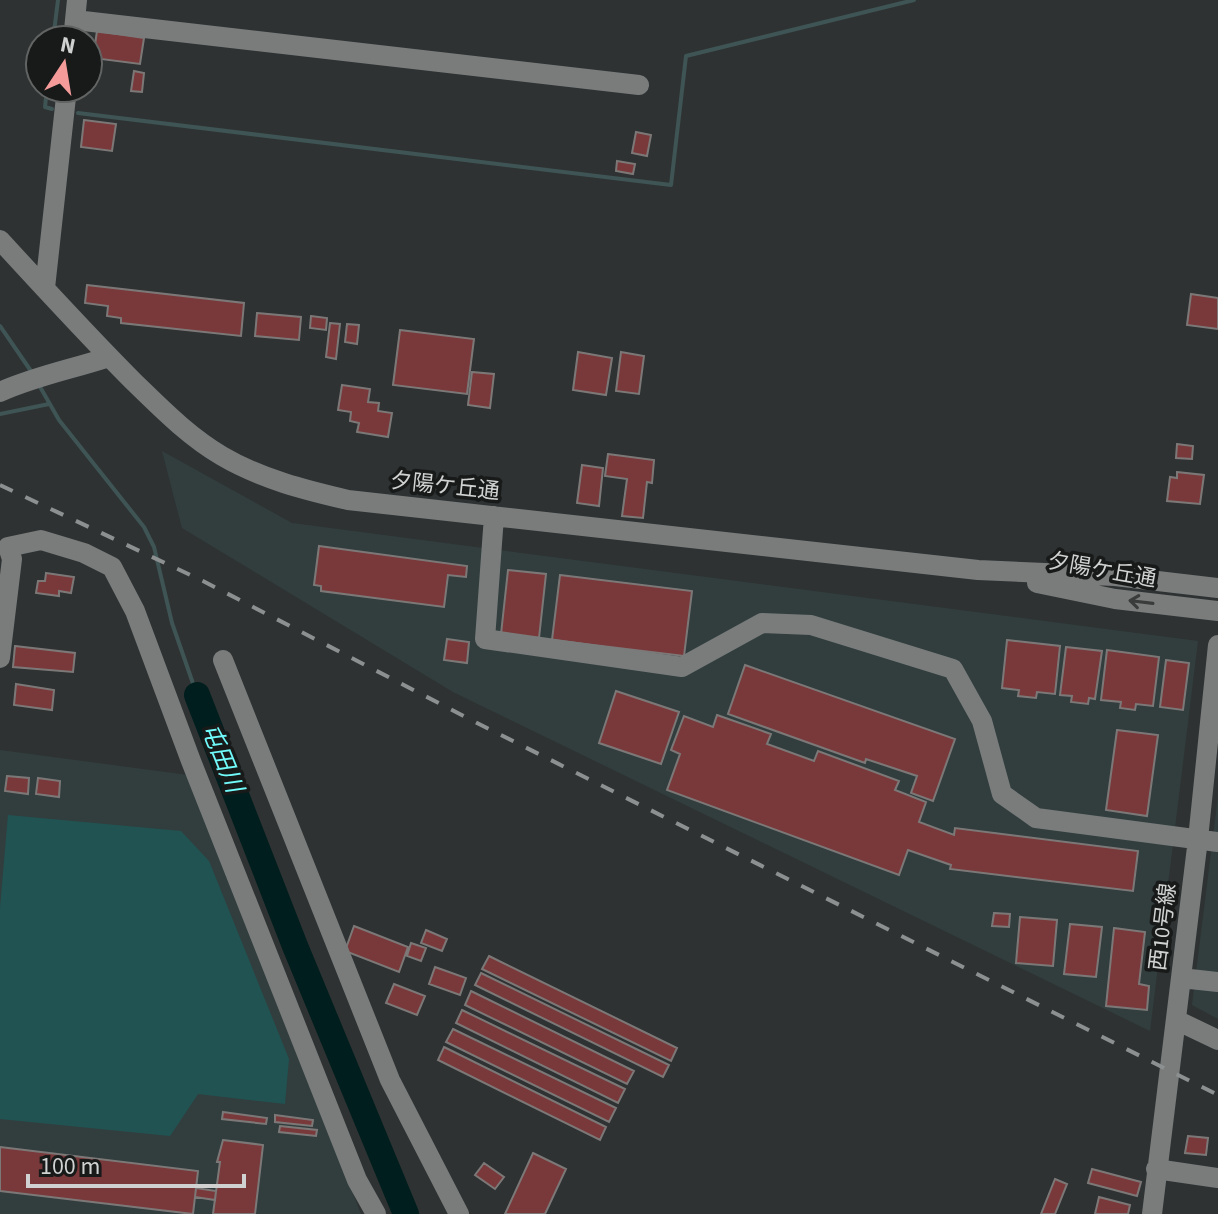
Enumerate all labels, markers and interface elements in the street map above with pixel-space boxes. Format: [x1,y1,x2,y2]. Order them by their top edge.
north arrow [24,24,104,104]
text: N [57,28,78,63]
street label: 夕陽ケ丘通 [389,464,501,508]
street label: 夕陽ケ丘通 [1045,545,1159,595]
one-way arrow [1128,594,1154,609]
water label: 屯田川 [192,718,253,801]
street label: 西10号線 [1142,881,1184,973]
scale bar [28,1138,244,1188]
text: 100 m [40,1149,100,1184]

